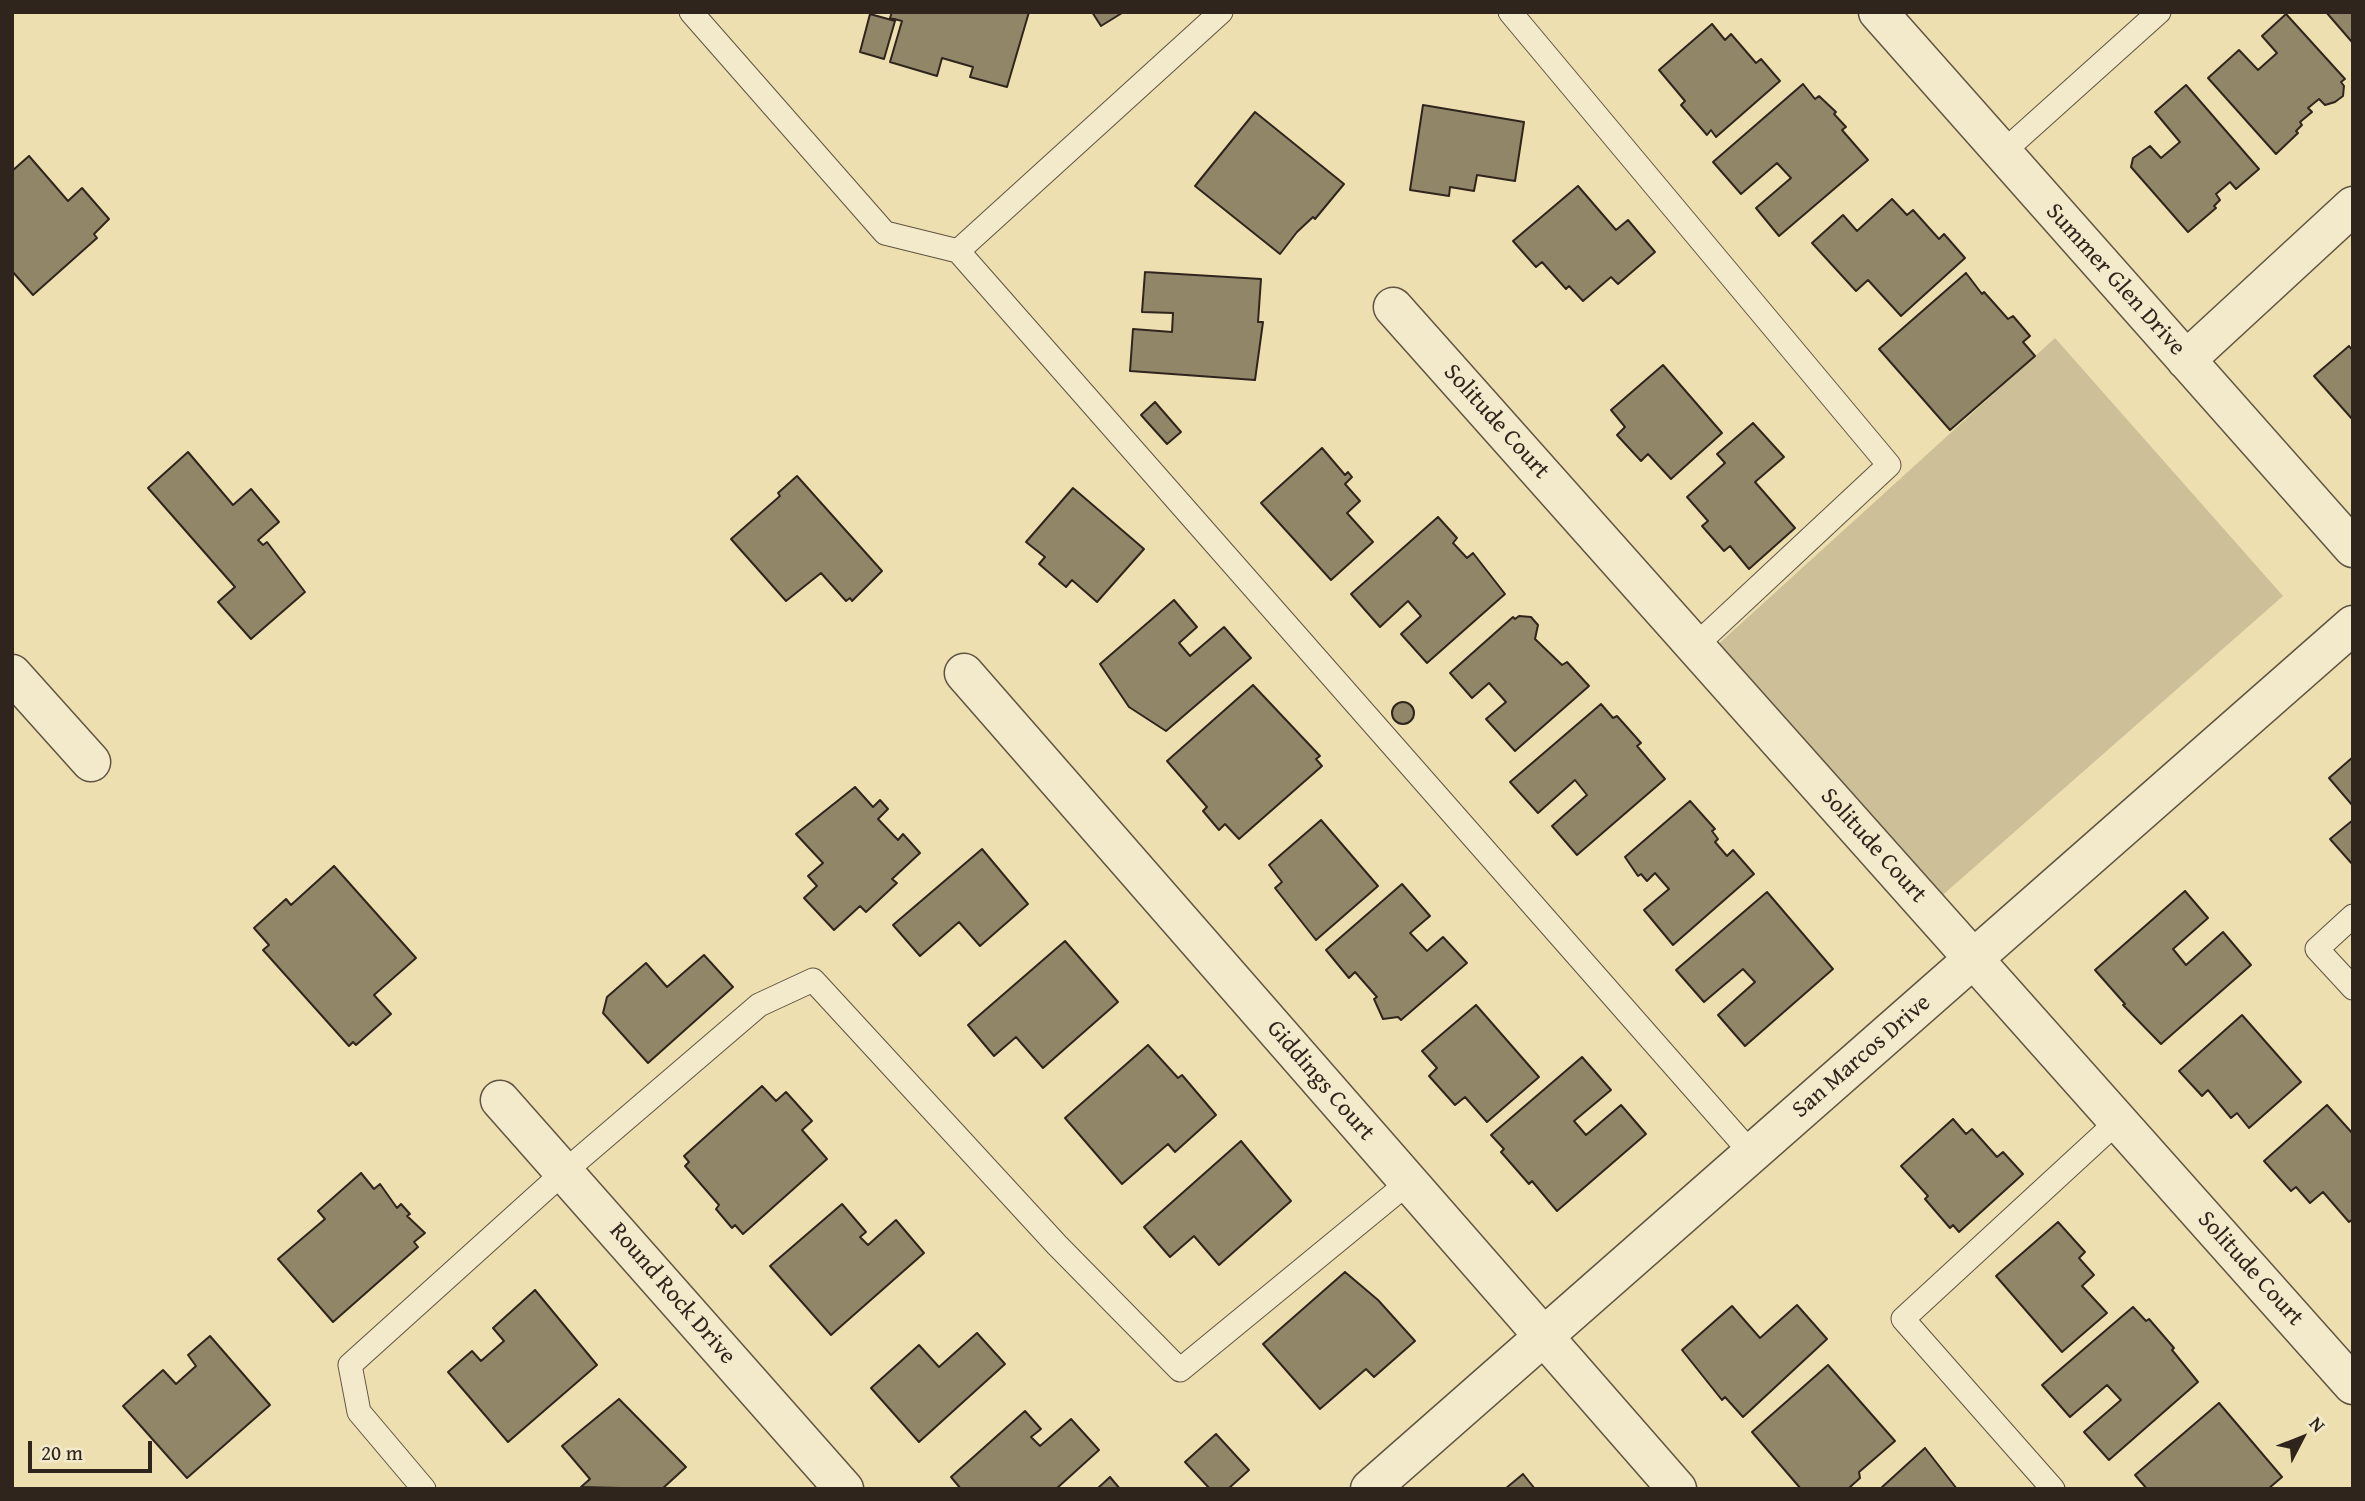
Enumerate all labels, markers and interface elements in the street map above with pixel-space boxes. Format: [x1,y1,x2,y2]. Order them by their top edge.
street label: Summer Glen Drive [2039,198,2191,362]
street label: Solitude Court [1437,359,1555,485]
street label: Solitude Court [1814,783,1932,909]
street label: San Marcos Drive [1787,989,1937,1125]
street label: Giddings Court [1260,1015,1380,1147]
street label: Solitude Court [2191,1206,2309,1332]
street label: Round Rock Drive [603,1217,741,1371]
north arrow [2267,1403,2337,1473]
text: N [2303,1410,2332,1438]
scale bar [32,1428,156,1472]
text: 20 m [41,1437,83,1468]

